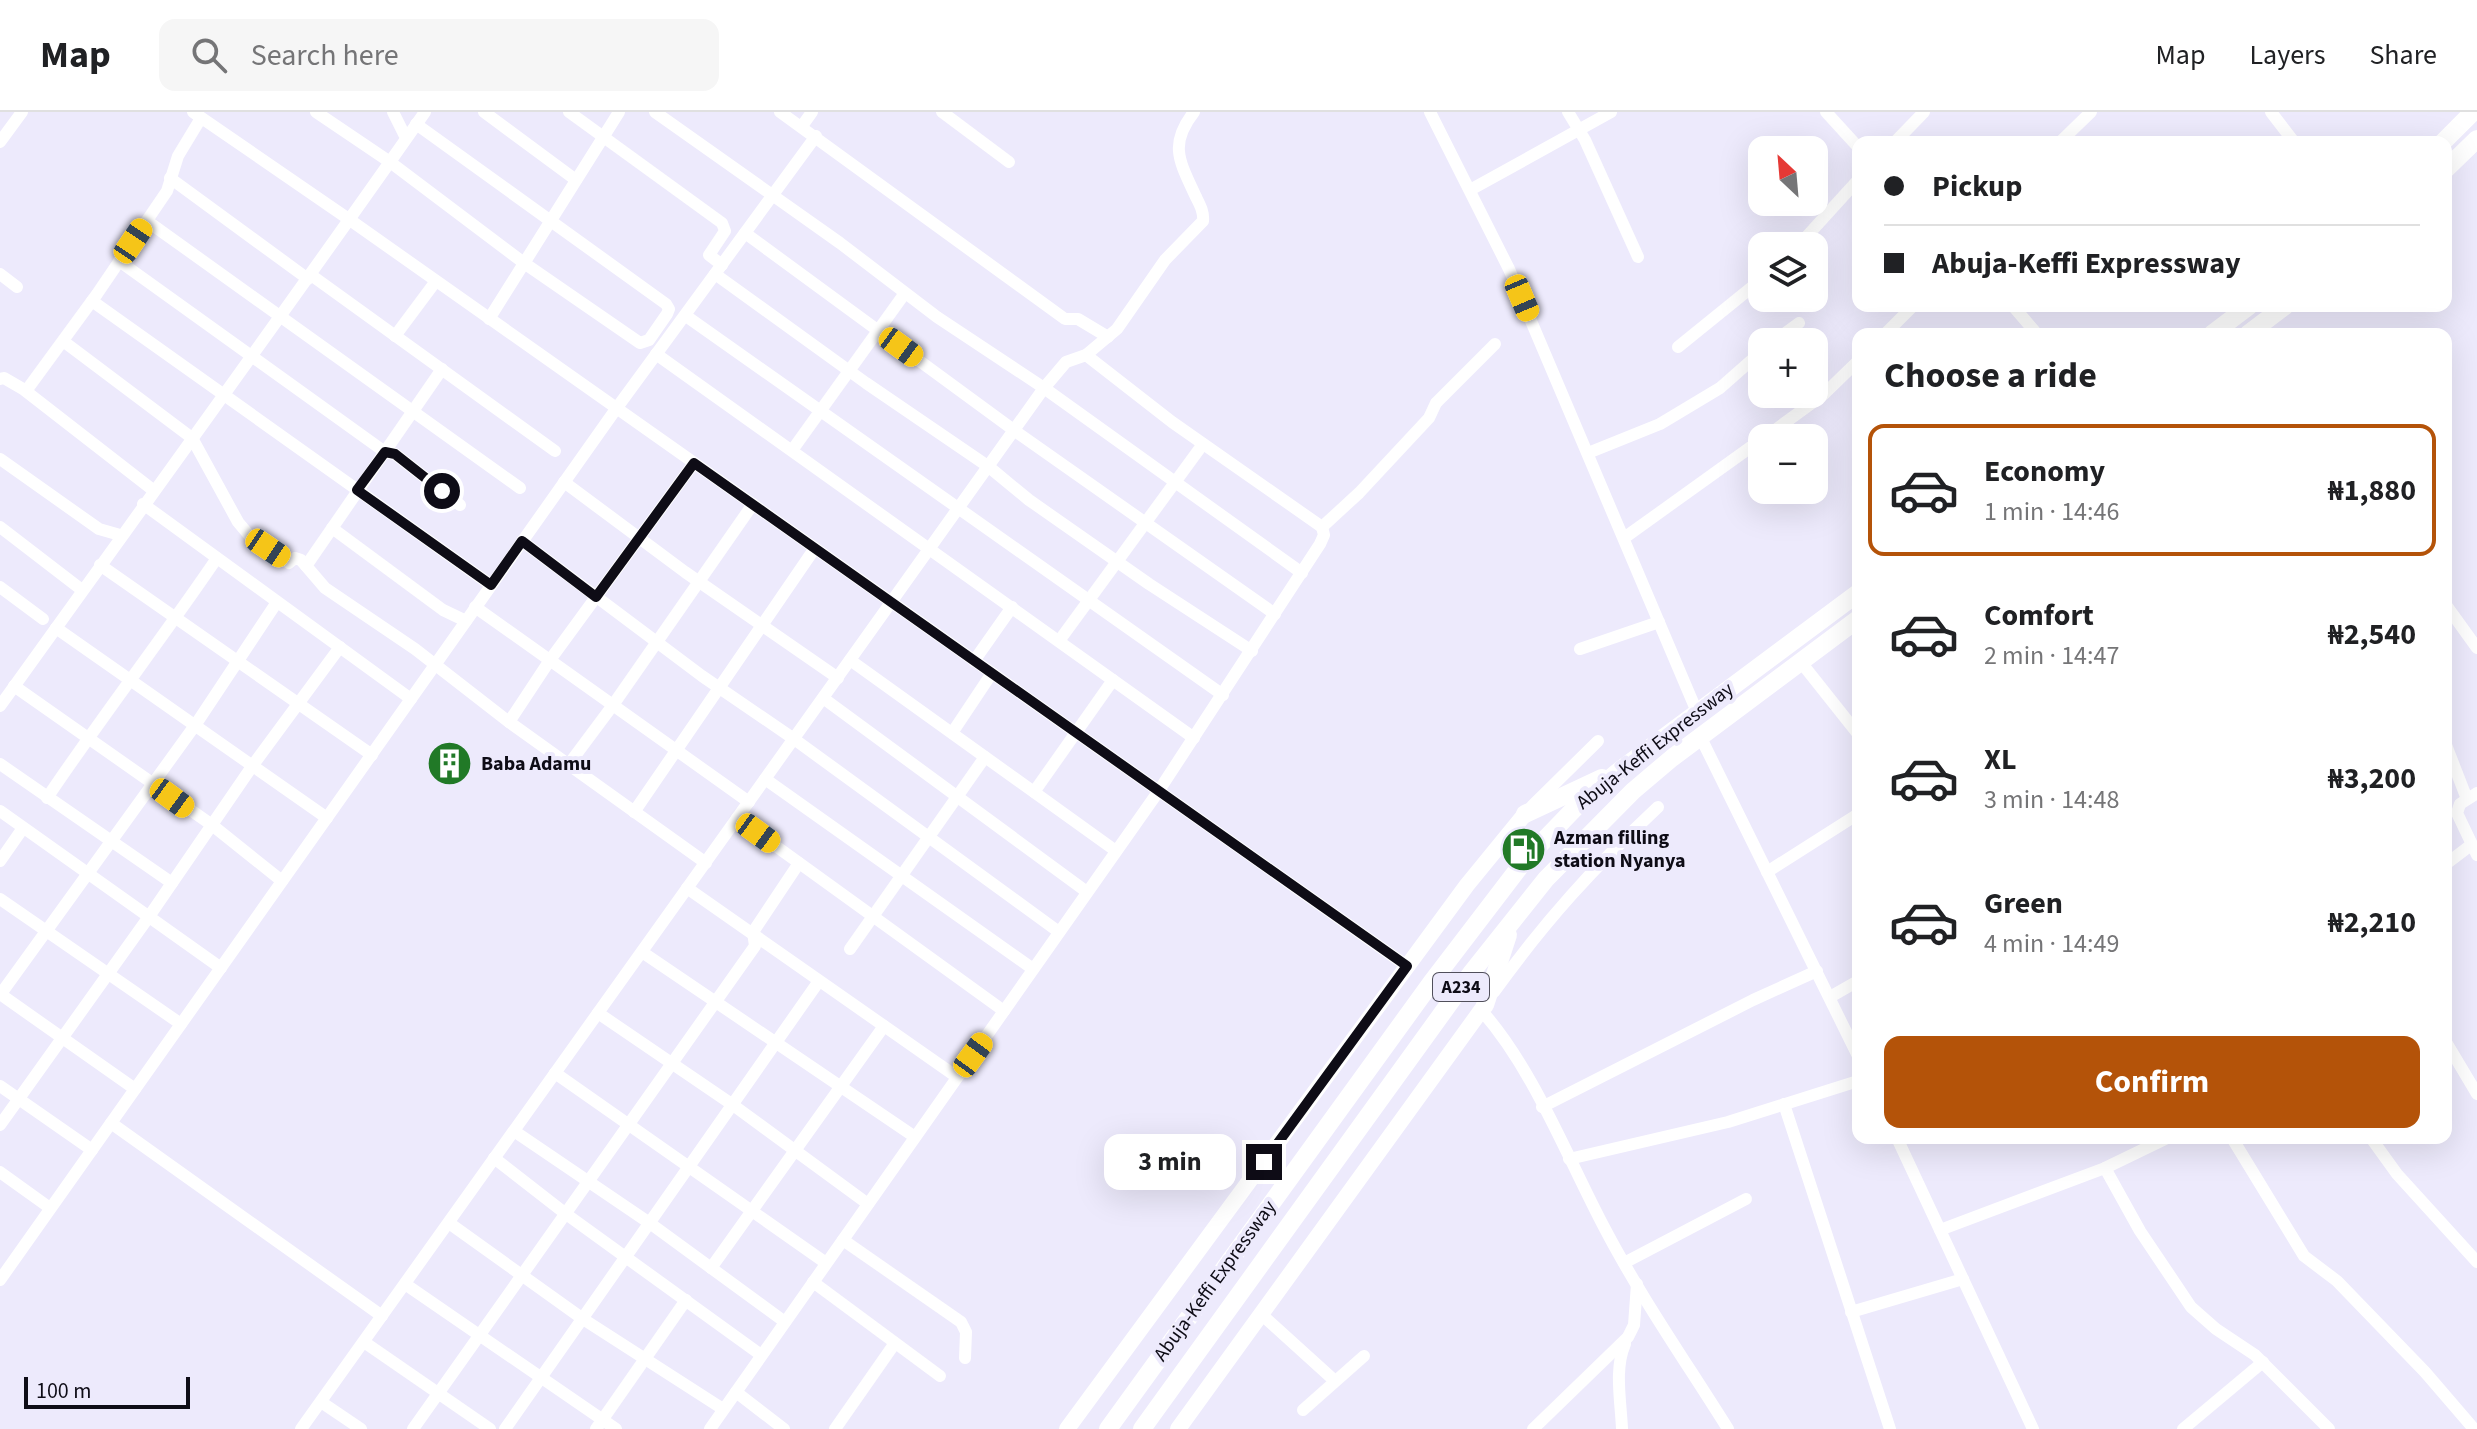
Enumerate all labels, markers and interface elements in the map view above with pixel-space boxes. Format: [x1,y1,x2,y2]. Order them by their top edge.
search box [159,19,719,91]
text: Map [40,28,111,82]
icon: search [187,33,231,77]
text: Search here [251,34,399,77]
text: Map [2155,35,2205,75]
text: Layers [2249,35,2325,75]
text: Share [2369,35,2437,75]
north arrow [1748,136,1828,216]
map controls [1748,136,1828,504]
text: Pickup [1932,165,2022,208]
car [110,214,156,268]
button: layers [1748,232,1828,312]
text: Abuja-Keffi Expressway [1932,242,2241,285]
car [1502,271,1542,325]
car [875,323,927,371]
button: + [1748,328,1828,408]
text: Choose a ride [1884,350,2097,401]
button: − [1748,424,1828,504]
text: Economy [1984,450,2105,493]
icon: car [1888,454,1960,526]
text: ₦1,880 [2328,469,2416,512]
route start [424,473,460,509]
text: 1 min · 14:46 [1984,493,2119,530]
car [241,525,295,571]
text: Comfort [1984,594,2094,637]
icon: car [1888,598,1960,670]
text: ₦2,540 [2328,613,2416,656]
text: 2 min · 14:47 [1984,637,2119,674]
street label: Abuja-Keffi Expressway [1570,675,1740,816]
text: XL [1984,738,2017,781]
building icon: Baba Adamu [426,740,474,788]
icon: car [1888,742,1960,814]
place label: Baba Adamu [481,750,591,778]
text: ₦3,200 [2328,757,2416,800]
car [146,774,198,822]
text: 3 min · 14:48 [1984,781,2119,818]
car [732,809,784,857]
place label: Azman filling station Nyanya [1553,824,1685,875]
fuel station icon: Azman filling station Nyanya [1499,825,1547,873]
text: Green [1984,882,2063,925]
icon: car [1888,886,1960,958]
text: ₦2,210 [2328,901,2416,944]
text: 4 min · 14:49 [1984,925,2119,962]
road number: A234 [1433,973,1489,1001]
car [949,1029,997,1081]
button: Confirm [1884,1036,2420,1128]
callout: 3 min [1104,1134,1236,1190]
text: 3 min [1138,1143,1202,1180]
route end [1246,1144,1282,1180]
street label: Abuja-Keffi Expressway [1147,1194,1283,1367]
scale bar [24,1373,190,1409]
text: 100 m [36,1375,91,1407]

